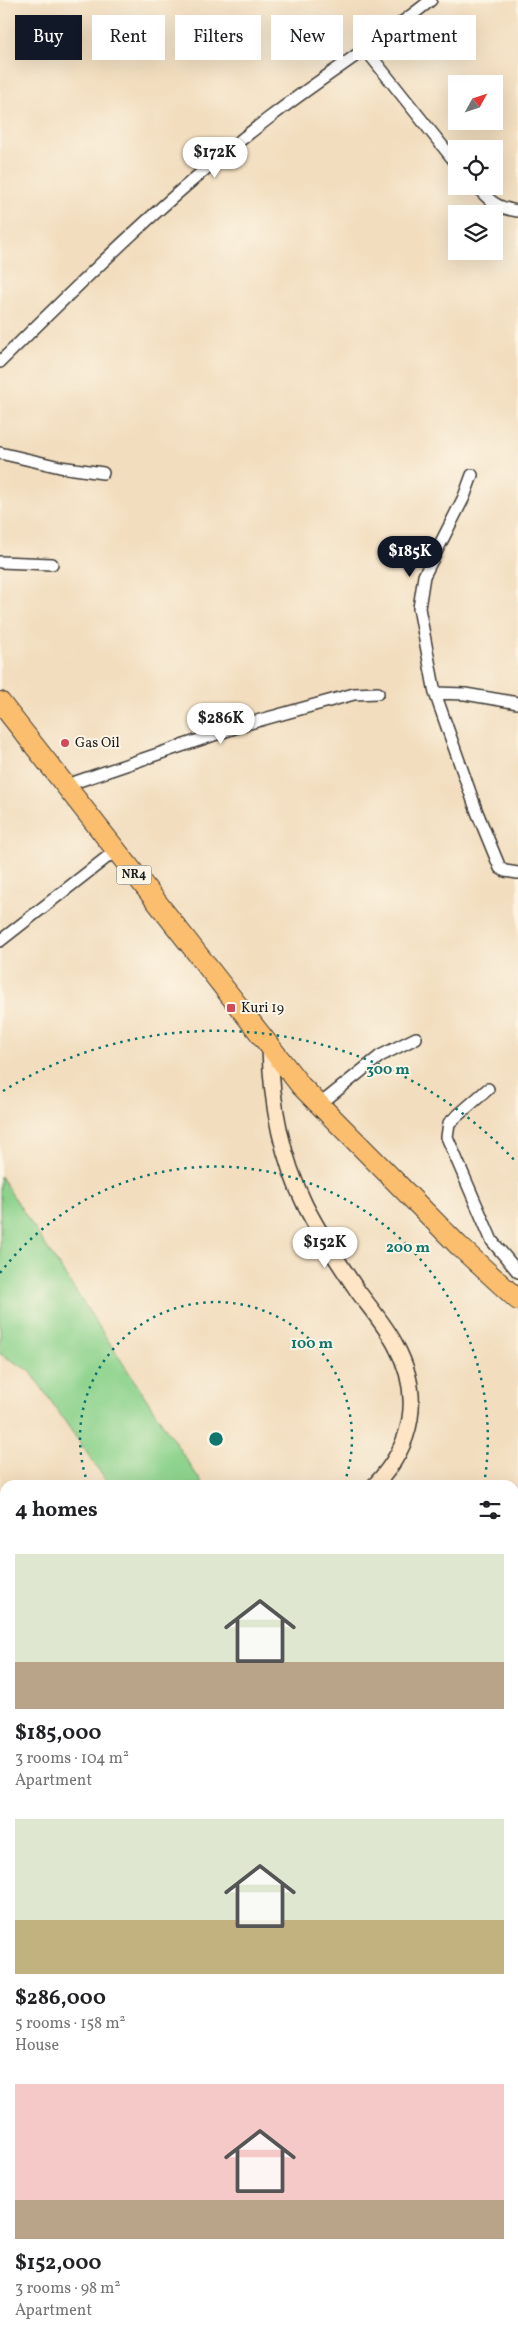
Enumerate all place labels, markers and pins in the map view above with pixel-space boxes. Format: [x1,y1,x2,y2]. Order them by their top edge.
pin: $172K [180,136,250,179]
pin: $185K [375,536,445,578]
pin: $286K [186,702,256,745]
place label: Gas Oil [75,734,120,753]
marker: Gas Oil [59,737,71,749]
place label: Kuri 19 [241,999,284,1018]
marker: Kuri 19 [225,1002,237,1014]
pin: $152K [290,1226,360,1269]
centre of rings [207,1430,225,1448]

